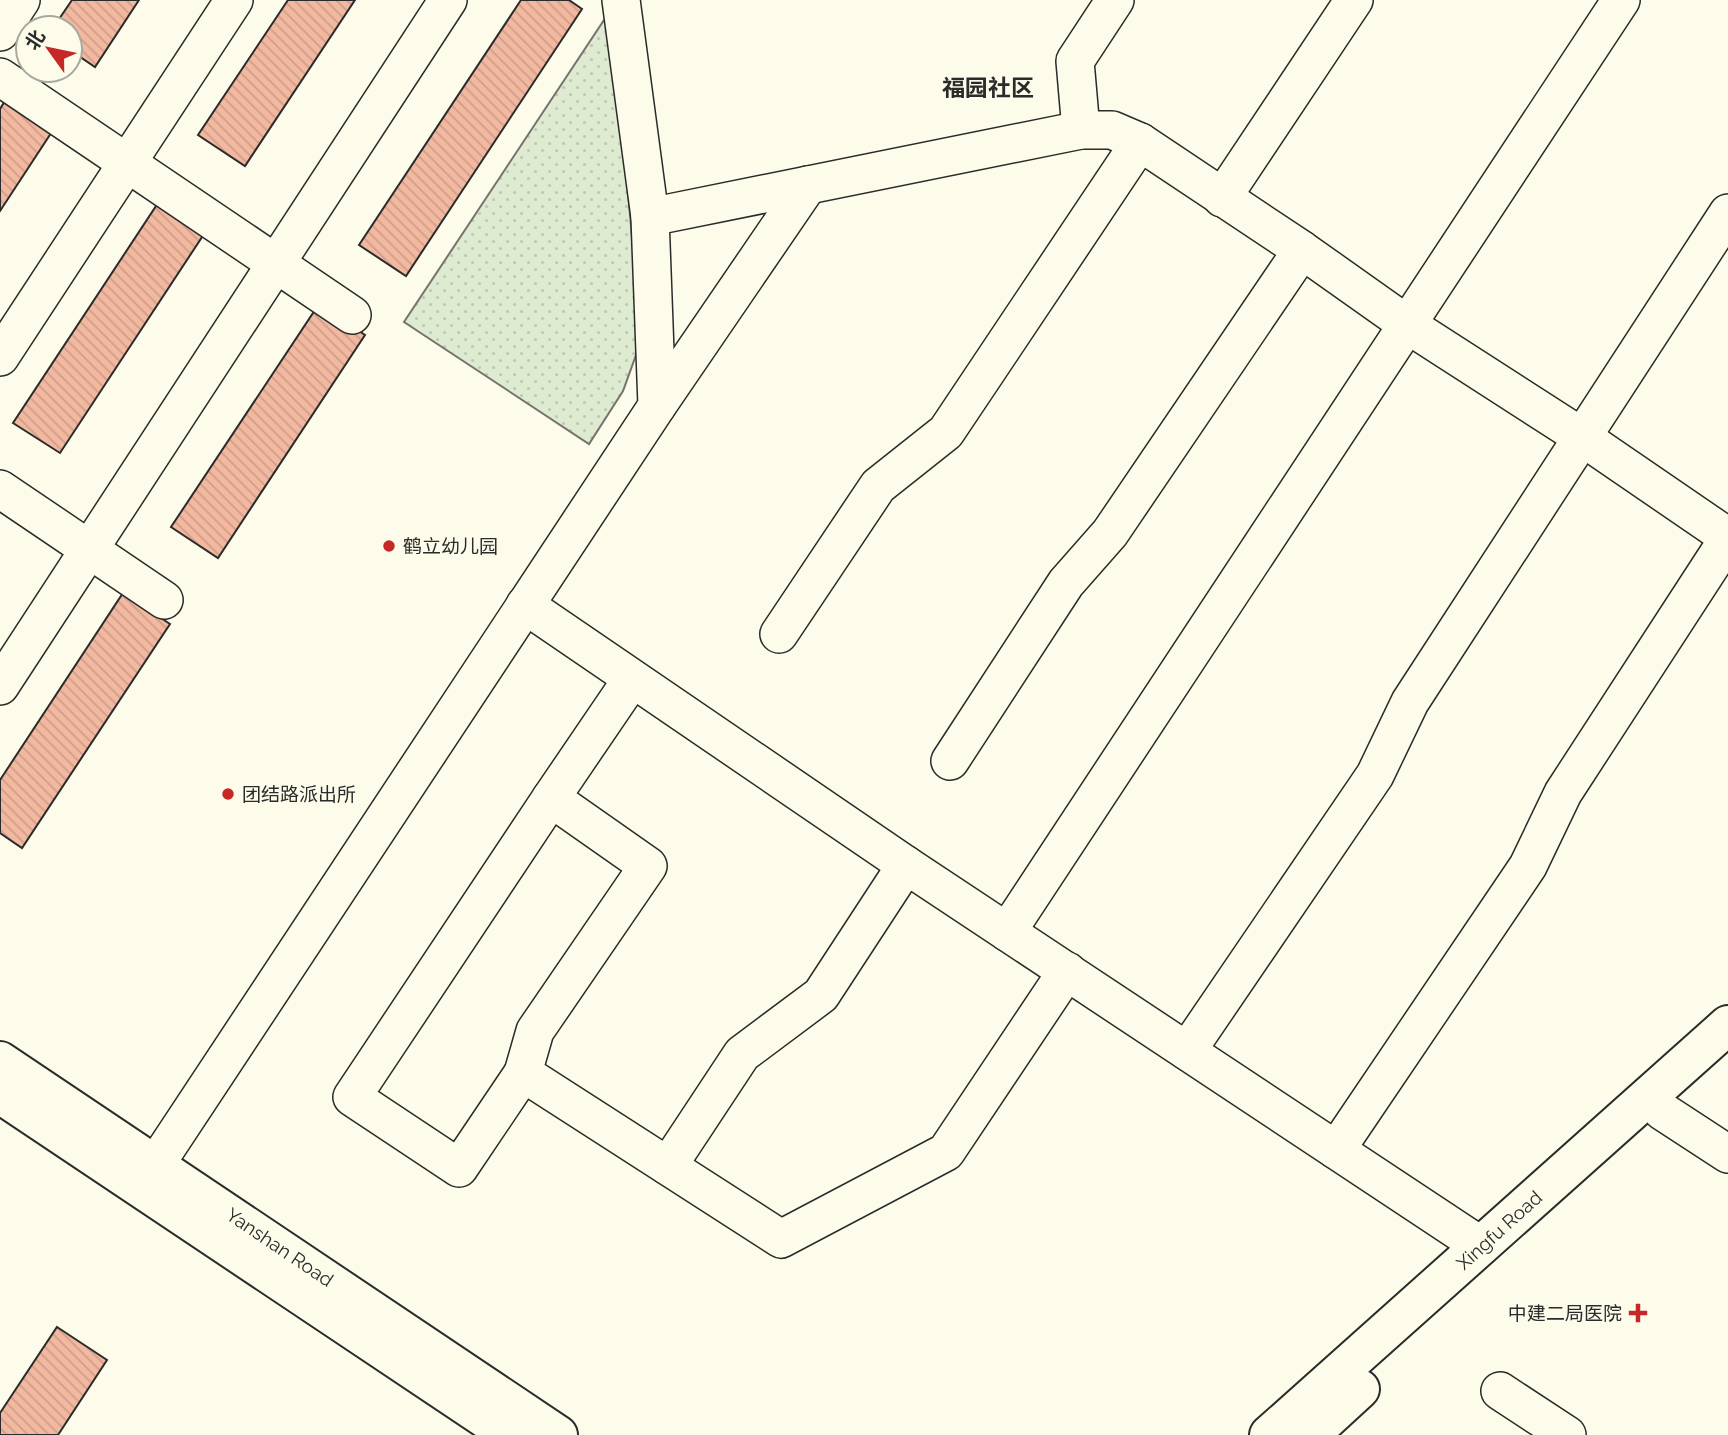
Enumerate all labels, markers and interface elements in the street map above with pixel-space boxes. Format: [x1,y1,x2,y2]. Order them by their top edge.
north arrow [14,14,84,84]
text: 北 [20,26,49,54]
district label: 福园社区 [942,74,1034,101]
place label: 鹤立幼儿园 [403,535,498,557]
marker: 鹤立幼儿园 [381,538,397,554]
place label: 团结路派出所 [242,783,356,805]
marker: 团结路派出所 [220,786,236,802]
street label: Xingfu Road [1452,1186,1546,1274]
street label: Yanshan Road [222,1203,338,1291]
place label: 中建二局医院 [1508,1302,1622,1324]
marker: 中建二局医院 [1628,1303,1648,1323]

